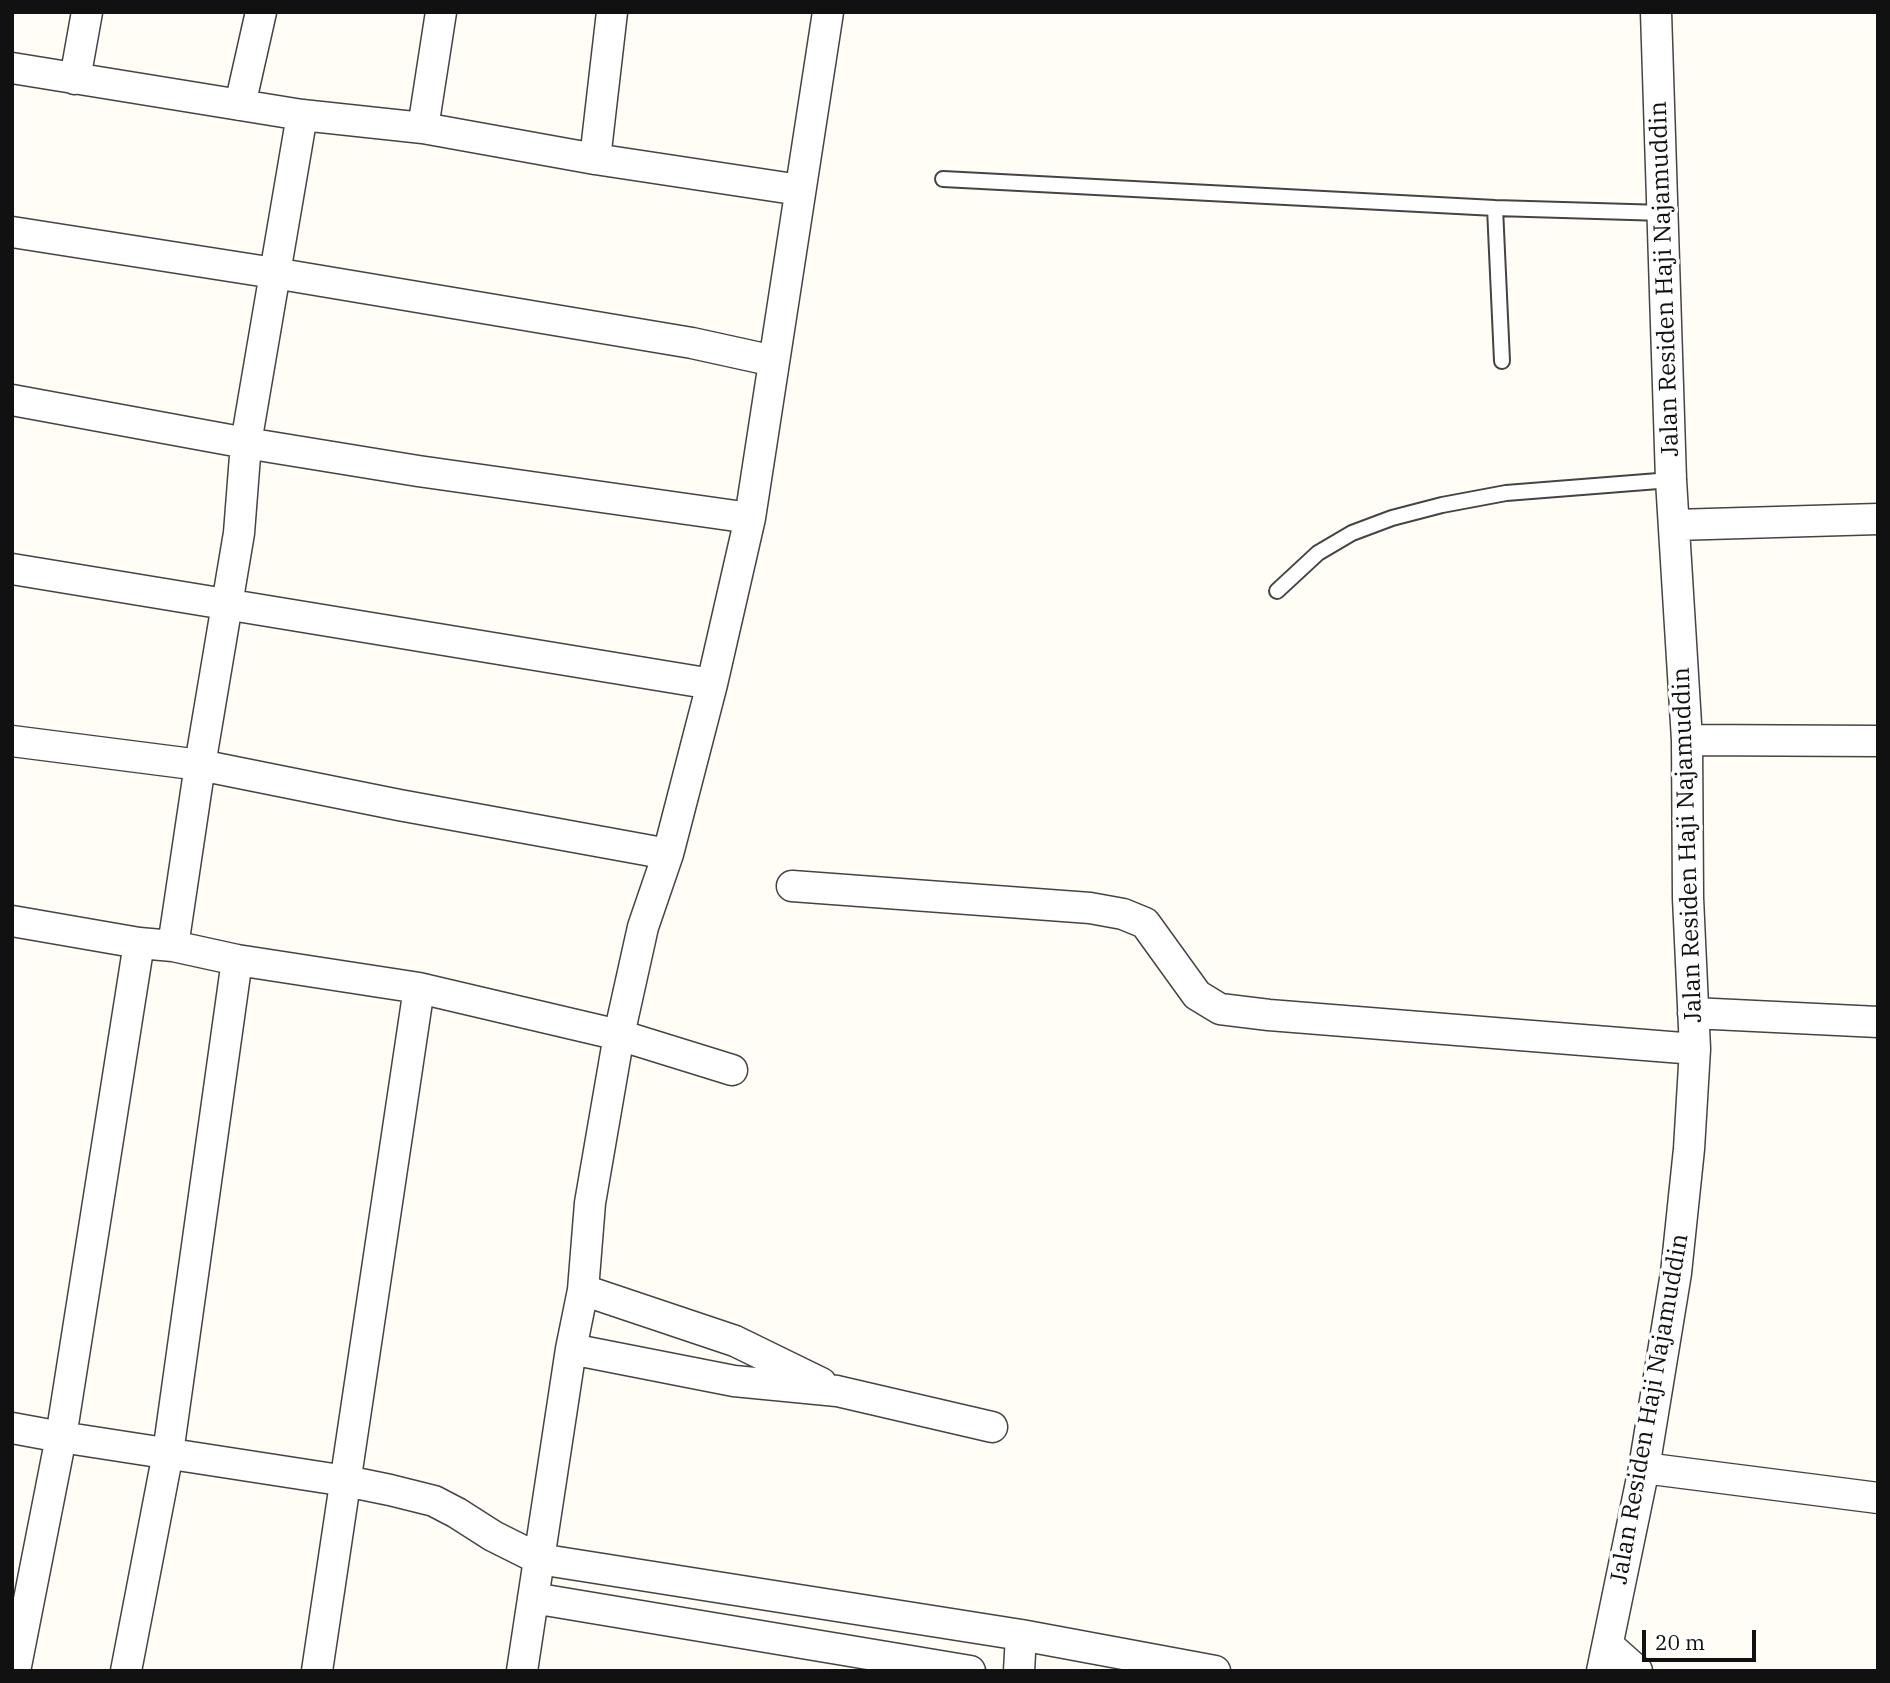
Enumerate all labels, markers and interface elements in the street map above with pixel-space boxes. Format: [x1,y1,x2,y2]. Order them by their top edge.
street label: Jalan Residen Haji Najamuddin [1644,101,1686,457]
street label: Jalan Residen Haji Najamuddin [1667,667,1709,1023]
street label: Jalan Residen Haji Najamuddin [1605,1231,1695,1587]
scale bar [1645,1616,1759,1660]
text: 20 m [1655,1628,1705,1656]

